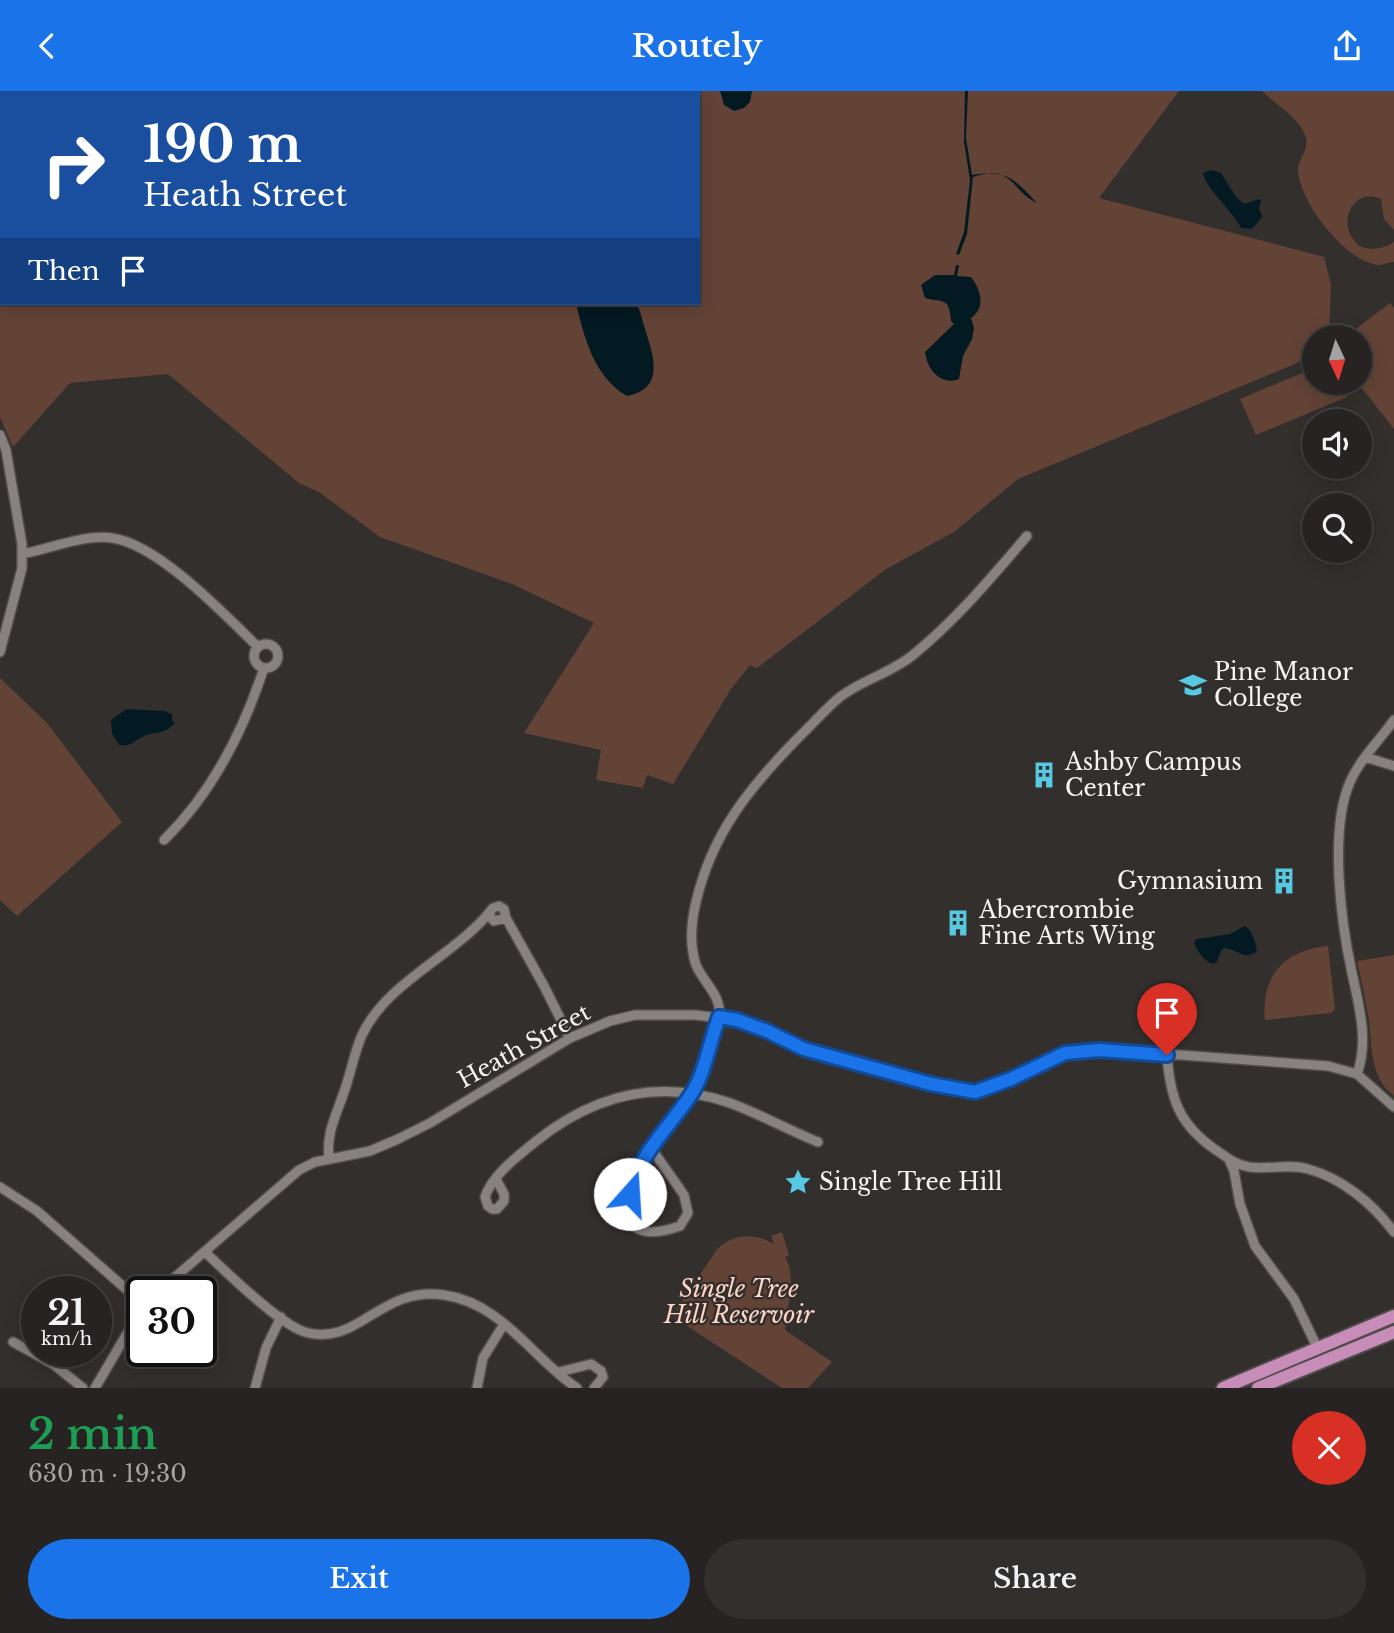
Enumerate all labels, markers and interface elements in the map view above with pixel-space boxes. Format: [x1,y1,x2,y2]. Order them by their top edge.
text: Routely [632,26,762,66]
icon: back [28,27,66,65]
icon: share [1328,27,1366,65]
text: 190 m [143,114,302,175]
icon: right [28,119,119,210]
text: Heath Street [143,175,347,215]
icon: arrive [114,252,152,290]
text: Then [28,255,100,287]
north arrow [1302,325,1372,395]
map controls [1302,325,1372,563]
button: sound [1302,409,1372,479]
button: search [1302,493,1372,563]
place label: Pine Manor College [1214,658,1353,712]
school or university icon: Pine Manor College [1178,670,1208,700]
place label: Ashby Campus Center [1064,748,1242,802]
building icon: Ashby Campus Center [1029,760,1059,790]
building icon: Gymnasium [1269,866,1299,896]
place label: Gymnasium [1117,867,1263,895]
place label: Abercrombie Fine Arts Wing [978,896,1155,950]
building icon: Abercrombie Fine Arts Wing [943,908,973,938]
pin [1137,983,1197,1055]
icon: arrive [1148,994,1186,1032]
street label: Heath Street [453,998,595,1094]
position arrow [593,1157,667,1231]
place icon: Single Tree Hill [783,1167,813,1197]
place label: Single Tree Hill [819,1168,1002,1196]
park label: Single Tree Hill Reservoir [663,1275,815,1329]
speed limit sign: 30 [126,1276,217,1367]
text: 21 [47,1291,86,1334]
text: km/h [41,1328,92,1350]
text: 2 min [28,1408,157,1460]
button: close [1292,1411,1366,1485]
text: 630 m · 19:30 [28,1460,187,1488]
button: Exit [28,1539,690,1619]
button: Share [704,1539,1366,1619]

